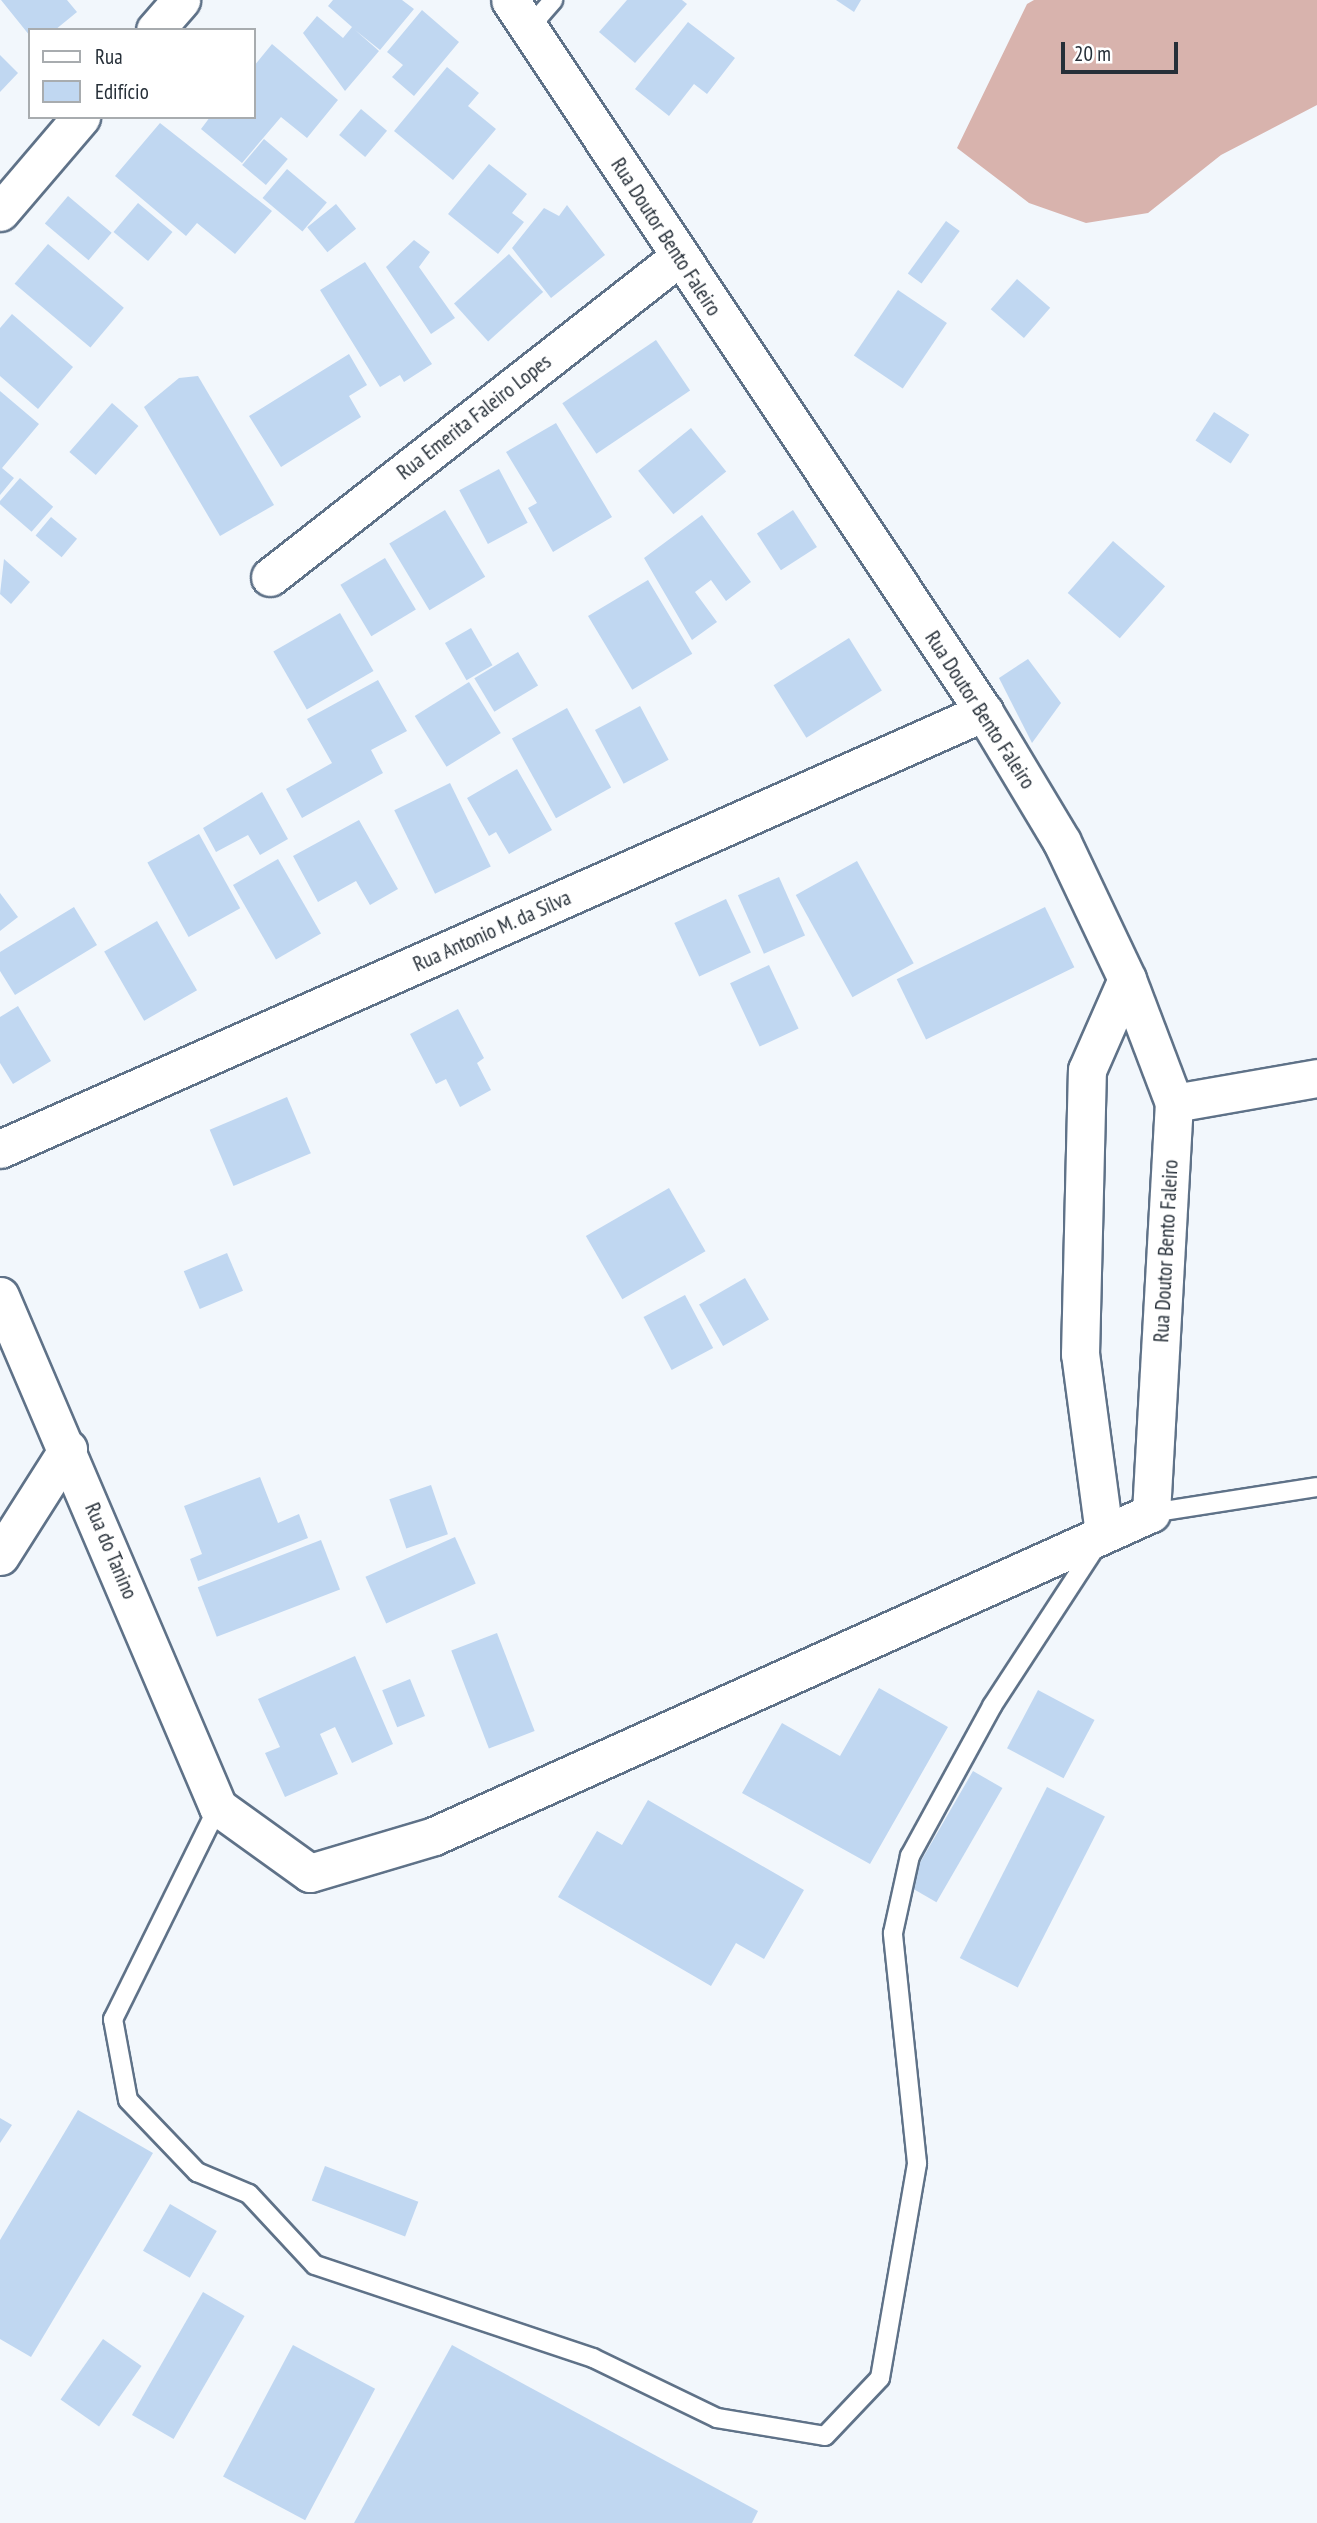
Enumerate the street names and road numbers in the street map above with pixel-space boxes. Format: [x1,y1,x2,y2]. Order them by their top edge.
street label: Rua Doutor Bento Faleiro [606,153,726,321]
street label: Rua Emerita Faleiro Lopes [392,349,556,485]
street label: Rua Doutor Bento Faleiro [920,626,1040,794]
street label: Rua Antonio M. da Silva [408,885,576,977]
street label: Rua Doutor Bento Faleiro [1149,1159,1183,1343]
street label: Rua do Tanino [79,1499,143,1603]

